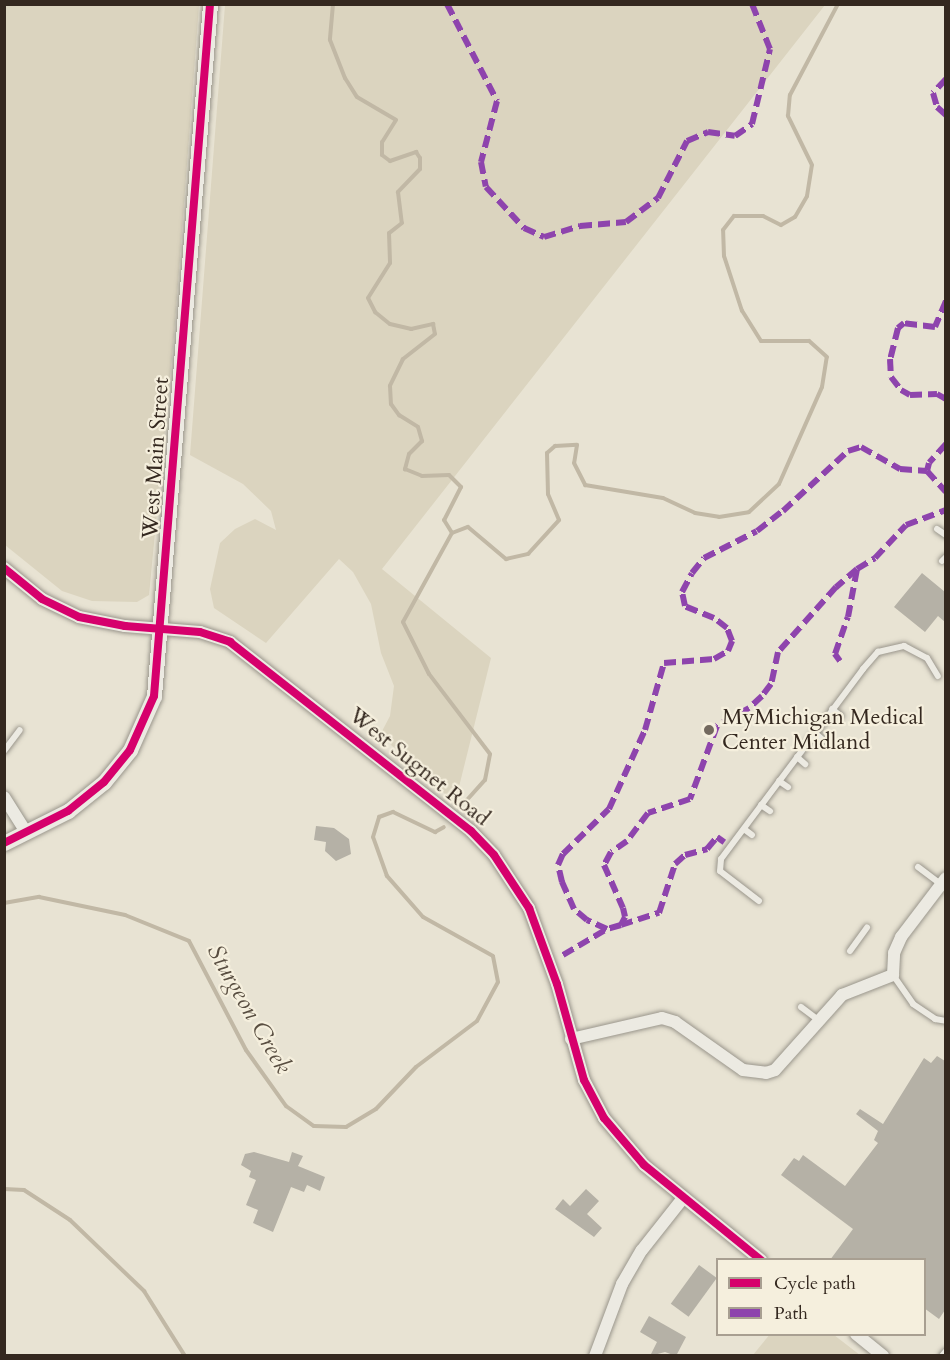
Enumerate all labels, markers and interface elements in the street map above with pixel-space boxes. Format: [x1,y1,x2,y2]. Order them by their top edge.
street label: West Main Street [137,376,175,540]
street label: West Sugnet Road [343,702,495,832]
place label: MyMichigan Medical Center Midland [722,704,924,756]
marker: MyMichigan Medical Center Midland [700,721,718,739]
water label: Sturgeon Creek [200,939,298,1079]
legend [716,1258,926,1336]
text: Cycle path [774,1271,856,1296]
text: Path [774,1301,808,1326]

